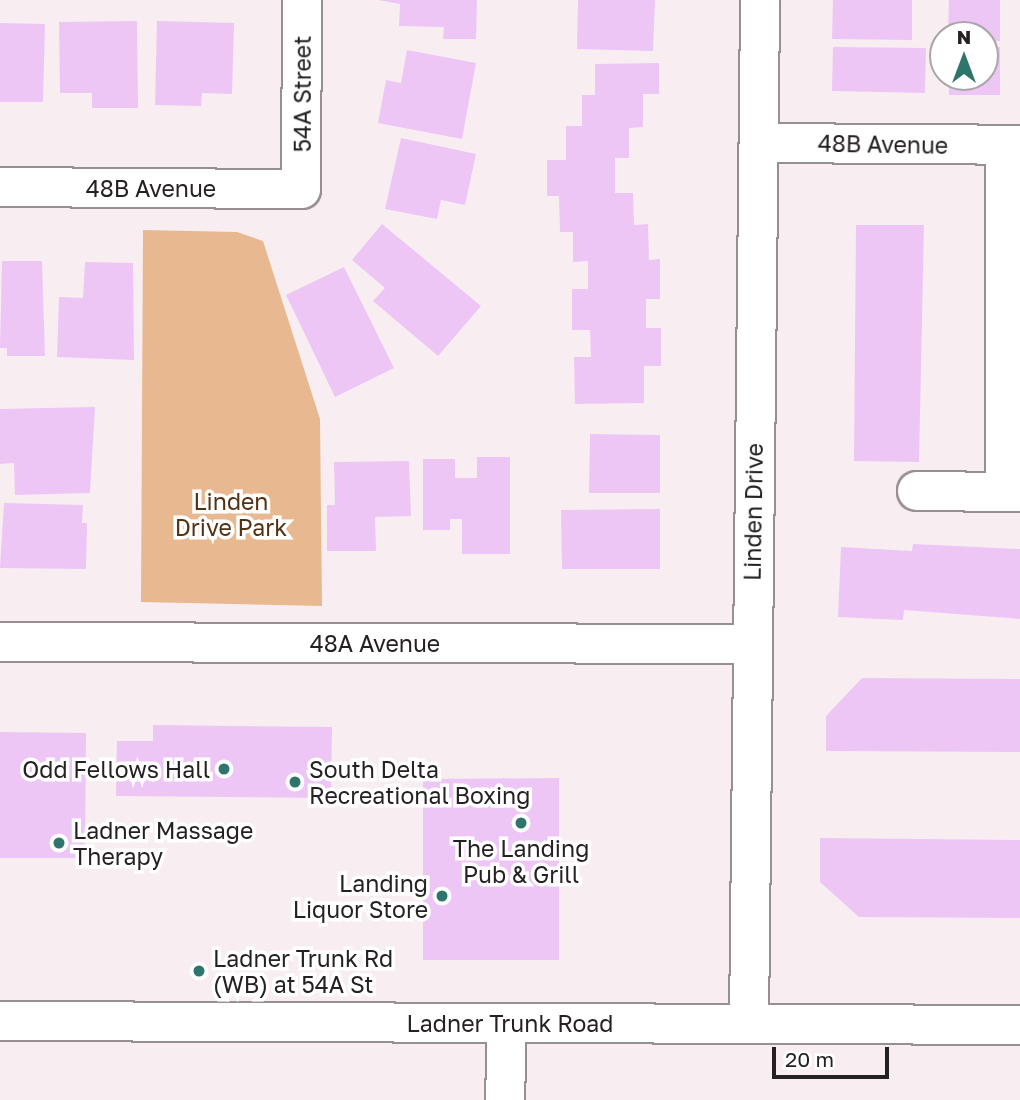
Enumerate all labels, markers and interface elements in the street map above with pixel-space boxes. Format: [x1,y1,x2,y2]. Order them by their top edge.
north arrow [929,21,999,91]
text: N [957,25,971,48]
street label: 54A Street [288,36,316,152]
street label: 48B Avenue [818,129,948,159]
street label: 48B Avenue [86,174,216,202]
street label: Linden Drive [738,443,768,581]
park label: Linden Drive Park [175,487,287,541]
street label: 48A Avenue [310,629,440,657]
place label: Odd Fellows Hall [22,755,210,783]
place label: South Delta Recreational Boxing [309,755,530,809]
marker: Odd Fellows Hall [216,761,232,777]
marker: South Delta Recreational Boxing [287,774,303,790]
marker: The Landing Pub & Grill [513,815,529,831]
place label: Ladner Massage Therapy [73,816,253,870]
place label: The Landing Pub & Grill [453,834,589,888]
marker: Ladner Massage Therapy [51,835,67,851]
place label: Landing Liquor Store [293,869,428,923]
marker: Landing Liquor Store [434,888,450,904]
place label: Ladner Trunk Rd (WB) at 54A St [213,944,393,998]
marker: Ladner Trunk Rd (WB) at 54A St [191,963,207,979]
street label: Ladner Trunk Road [407,1009,613,1037]
scale bar [775,1034,892,1078]
text: 20 m [785,1046,834,1072]

